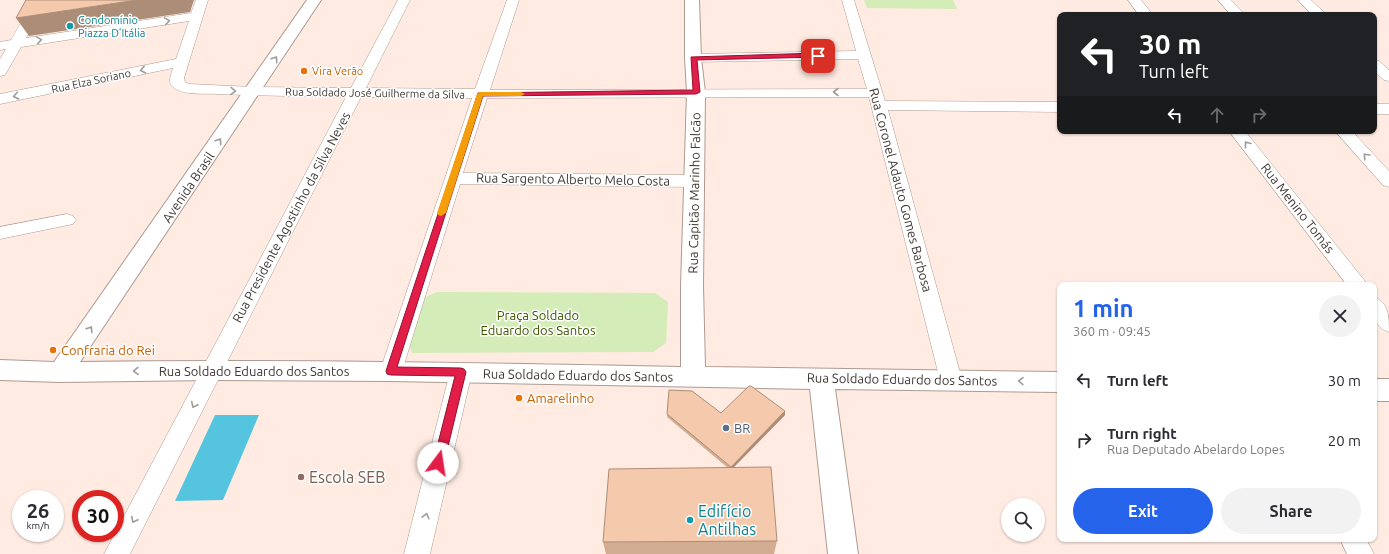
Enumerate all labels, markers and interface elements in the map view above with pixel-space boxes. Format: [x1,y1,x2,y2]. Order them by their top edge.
place label: Condomínio Piazza D'Itália [78,14,145,39]
one-way arrow [164,17,170,25]
marker: Condomínio Piazza D'Itália [65,21,75,31]
icon: left [1073,28,1125,80]
text: 30 m [1139,28,1201,59]
one-way arrow [36,36,42,45]
pin [801,39,835,73]
icon: arrive [807,45,829,67]
one-way arrow [270,56,278,63]
text: Turn left [1139,61,1209,81]
place label: Vira Verão [312,65,363,77]
one-way arrow [140,66,147,74]
marker: Vira Verão [299,66,309,76]
street label: Rua Elza Soriano [50,67,132,95]
street label: Rua Soldado José Guilherme da Silva [285,85,465,101]
street label: Rua Coronel Adauto Gomes Barbosa [867,86,935,294]
one-way arrow [230,87,236,95]
one-way arrow [833,88,839,96]
one-way arrow [13,92,19,100]
icon: left [1164,104,1186,126]
icon: ahead [1206,104,1228,126]
icon: right [1248,104,1270,126]
street label: Rua Presidente Agostinho da Silva Neves [229,109,353,325]
street label: Rua Capitão Marinho Falcão [686,112,702,274]
one-way arrow [214,138,221,145]
one-way arrow [1245,142,1252,149]
street label: Avenida Brasil [159,149,217,225]
one-way arrow [1363,153,1371,161]
street label: Rua Menino Tomás [1259,160,1338,256]
street label: Rua Sargento Alberto Melo Costa [476,170,670,188]
text: 1 min [1073,295,1134,322]
button: close [1319,295,1361,337]
park label: Praça Soldado Eduardo dos Santos [480,308,596,337]
text: 360 m · 09:45 [1073,324,1151,338]
one-way arrow [85,326,92,333]
place label: Confraria do Rei [61,343,155,357]
marker: Confraria do Rei [48,345,58,355]
street label: Rua Soldado Eduardo dos Santos [159,364,350,378]
street label: Rua Soldado Eduardo dos Santos [483,366,674,384]
one-way arrow [133,367,139,375]
icon: left [1073,369,1095,391]
street label: Rua Soldado Eduardo dos Santos [807,370,998,388]
text: Turn left [1107,372,1168,389]
text: 30 m [1328,372,1361,389]
one-way arrow [1018,377,1024,385]
place label: Amarelinho [527,391,594,405]
marker: Amarelinho [514,393,524,403]
one-way arrow [191,401,198,408]
place label: BR [734,421,750,435]
marker: BR [721,423,731,433]
text: Turn right [1107,425,1177,442]
icon: right [1073,429,1095,451]
text: 20 m [1328,432,1361,449]
position arrow [417,442,459,484]
text: Rua Deputado Abelardo Lopes [1107,442,1285,456]
place label: Escola SEB [309,468,385,486]
marker: Escola SEB [296,472,306,482]
button: Exit [1073,488,1213,534]
button: Share [1221,488,1361,534]
speed limit sign: 30 [72,490,124,542]
map controls [1001,498,1045,542]
button: search [1001,498,1045,542]
text: 26 [27,499,49,522]
place label: Edifício Antilhas [698,502,756,538]
one-way arrow [421,513,429,519]
marker: Edifício Antilhas [685,515,695,525]
one-way arrow [131,516,139,524]
text: km/h [26,520,50,531]

